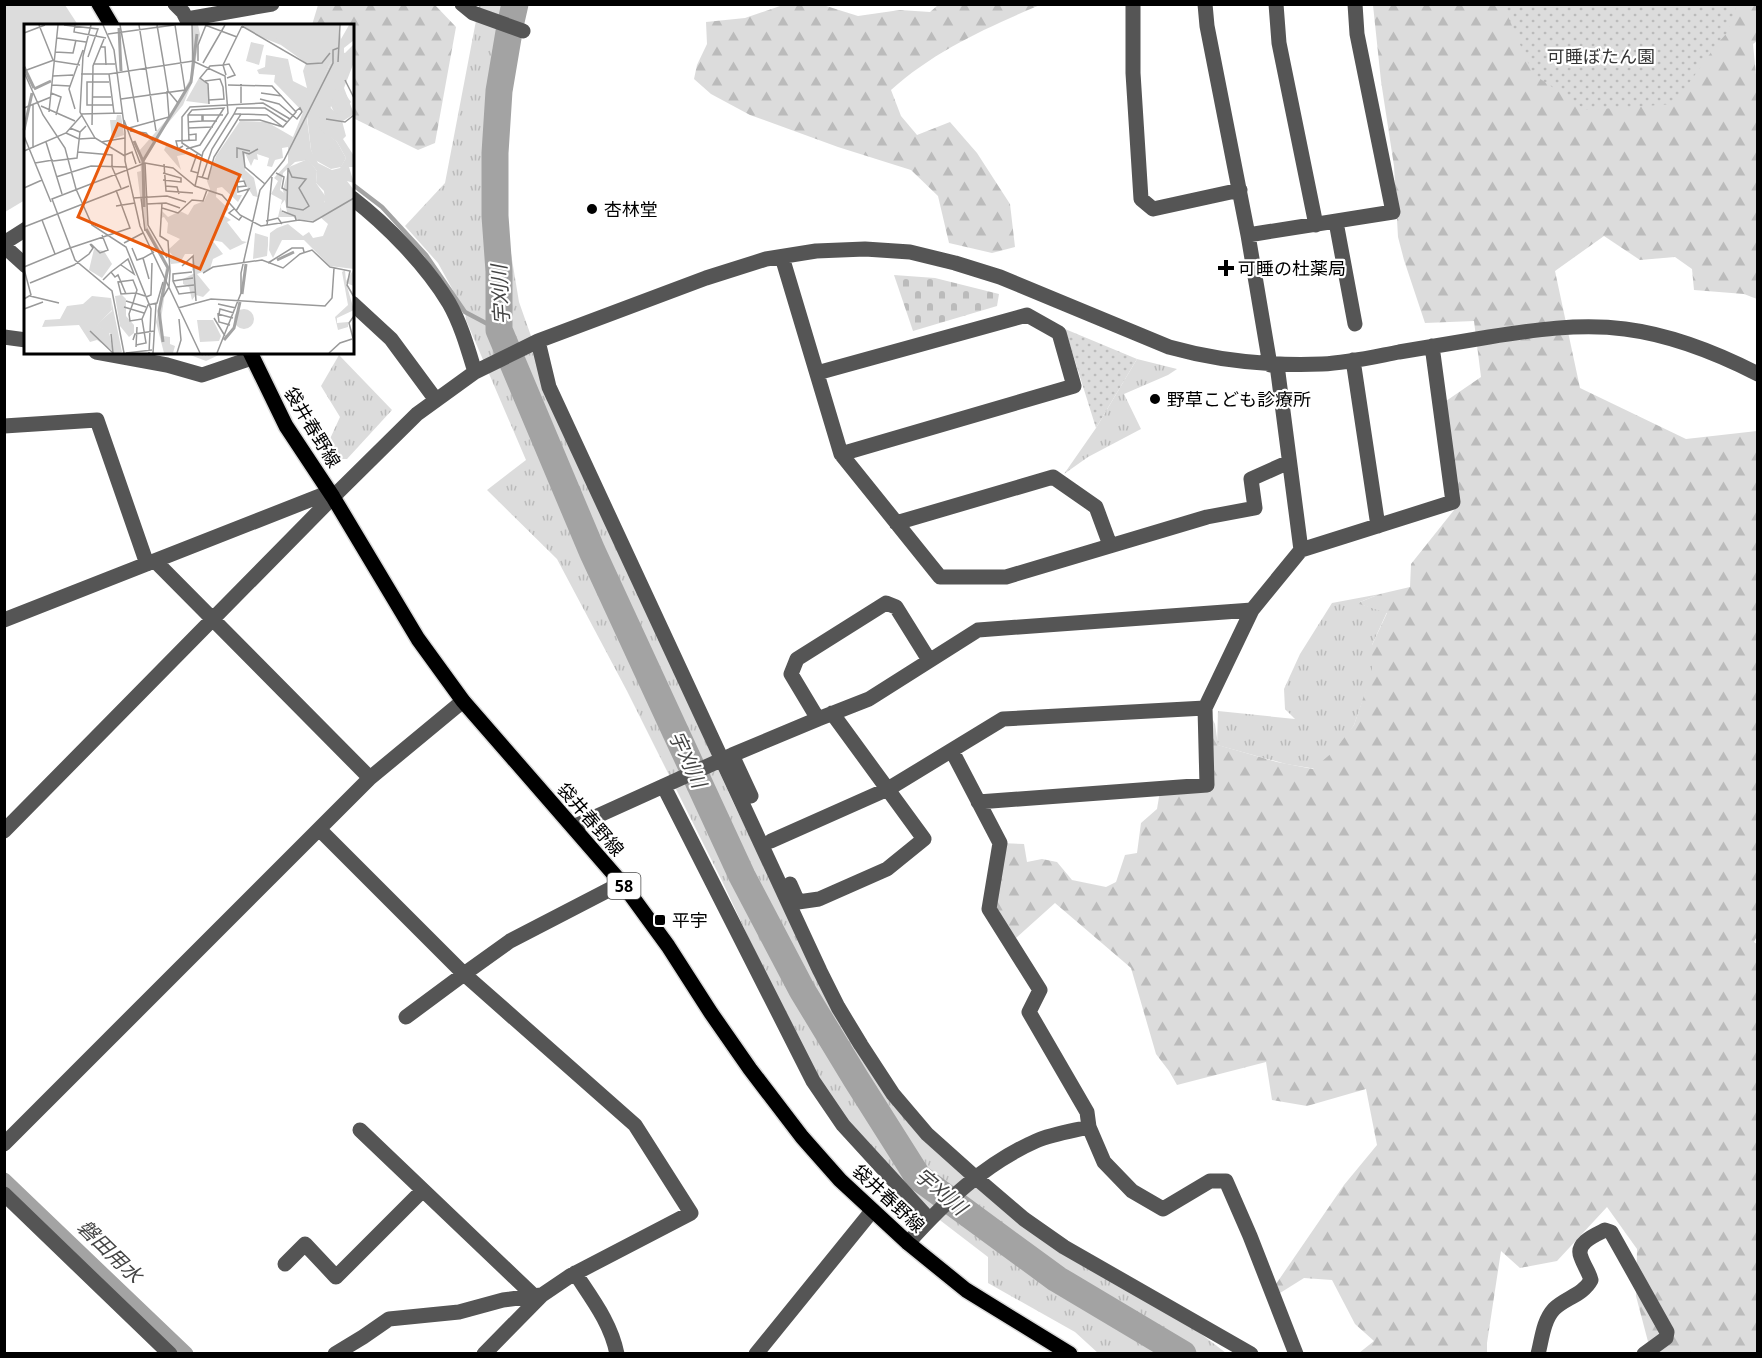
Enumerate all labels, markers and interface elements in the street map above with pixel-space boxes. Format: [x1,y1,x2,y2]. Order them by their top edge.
inset map [24,24,354,354]
park label: 可睡ぼたん園 [1547,44,1655,68]
place label: 杏林堂 [604,197,658,221]
marker: 杏林堂 [585,202,599,216]
place label: 可睡の杜薬局 [1238,256,1346,280]
marker: 可睡の杜薬局 [1219,261,1233,275]
water label: 宇刈川 [485,262,515,326]
street label: 袋井春野線 [280,382,346,472]
place label: 野草こども診療所 [1167,387,1311,411]
marker: 野草こども診療所 [1148,392,1162,406]
water label: 宇刈川 [663,726,714,794]
street label: 袋井春野線 [552,777,630,861]
road number: 58 [608,873,640,899]
place label: 平宇 [672,908,708,932]
marker: 平宇 [653,913,667,927]
street label: 袋井春野線 [848,1159,930,1237]
water label: 宇刈川 [909,1161,974,1222]
water label: 磐田用水 [72,1214,150,1290]

